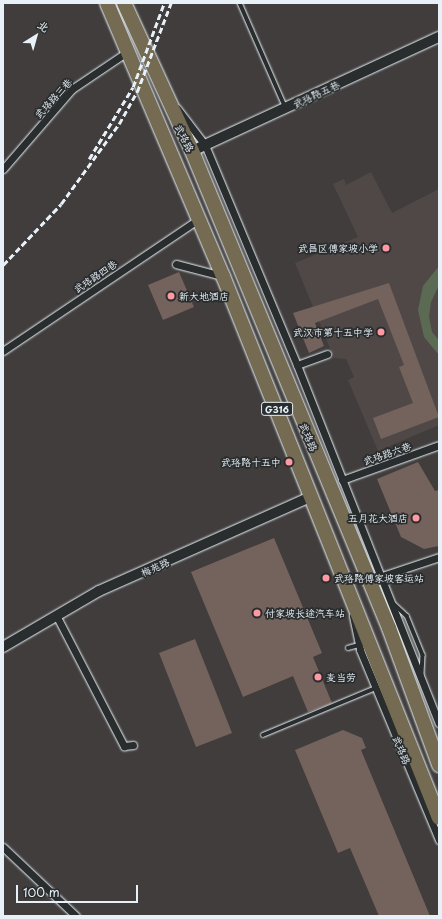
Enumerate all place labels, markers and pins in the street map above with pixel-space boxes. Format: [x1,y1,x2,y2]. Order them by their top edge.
place label: 武昌区傅家坡小学 [298,242,378,254]
marker: 武昌区傅家坡小学 [381,243,391,253]
place label: 新大地酒店 [179,290,229,302]
marker: 新大地酒店 [166,291,176,301]
place label: 武汉市第十五中学 [293,326,373,338]
marker: 武汉市第十五中学 [376,327,386,337]
place label: 武珞路十五中 [221,456,281,468]
marker: 武珞路十五中 [284,457,294,467]
place label: 五月花大酒店 [348,512,408,524]
marker: 五月花大酒店 [411,513,421,523]
place label: 武珞路傅家坡客运站 [334,572,424,584]
marker: 武珞路傅家坡客运站 [321,573,331,583]
place label: 付家坡长途汽车站 [265,607,345,619]
marker: 付家坡长途汽车站 [252,608,262,618]
place label: 麦当劳 [326,671,356,683]
marker: 麦当劳 [313,672,323,682]

